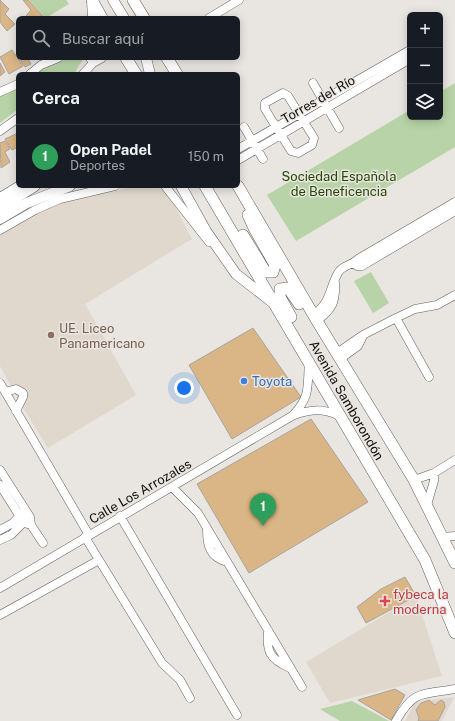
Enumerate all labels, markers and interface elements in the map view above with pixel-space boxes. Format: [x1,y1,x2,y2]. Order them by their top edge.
map controls [407,12,443,120]
button: + [407,12,443,48]
search box [16,16,240,60]
icon: search [30,27,52,49]
text: Buscar aquí [62,30,144,47]
button: − [407,48,443,84]
street label: Torres del Río [279,72,358,127]
button: layers [407,84,443,120]
text: Cerca [32,88,80,108]
text: Open Padel [70,141,152,158]
text: 1 [42,149,48,164]
text: 150 m [188,149,224,164]
text: Deportes [70,158,125,173]
park label: Sociedad Española de Beneficencia [282,169,396,199]
place label: UE. Liceo Panamericano [59,321,145,351]
marker: UE. Liceo Panamericano [46,330,56,340]
street label: Avenida Samborondón [306,338,387,463]
place label: Toyota [252,374,292,389]
marker: Toyota [239,376,249,386]
your location [174,378,194,398]
street label: Calle Los Arrozales [86,456,194,527]
pin: 1 [250,493,276,526]
place label: fybeca la moderna [393,587,449,617]
marker: fybeca la moderna [380,596,390,606]

